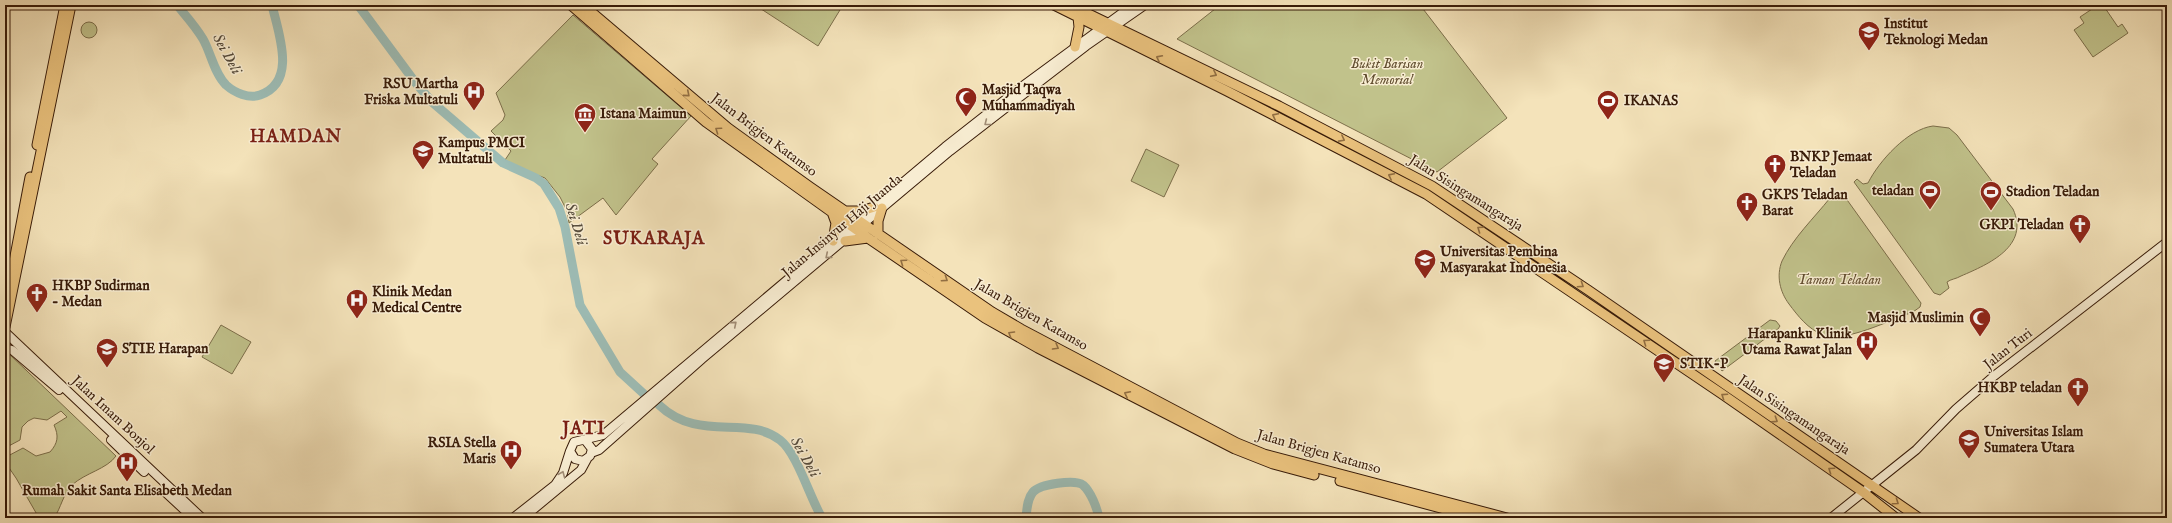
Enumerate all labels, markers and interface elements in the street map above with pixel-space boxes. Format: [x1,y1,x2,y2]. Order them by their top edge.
place label: Institut Teknologi Medan [1883,15,1989,49]
school or university icon: Institut Teknologi Medan [1856,19,1882,52]
water label: Sei Deli [208,30,247,79]
one-way arrow [1156,55,1163,63]
park label: Bukit Barisan Memorial [1351,55,1423,89]
one-way arrow [1209,70,1217,77]
place label: RSU Martha Friska Multatuli [364,75,459,109]
hospital icon: RSU Martha Friska Multatuli [461,79,487,112]
place label: Masjid Taqwa Muhammadiyah [982,81,1075,115]
mosque icon: Masjid Taqwa Muhammadiyah [953,85,979,118]
street label: Jalan Brigjen Katamso [706,88,821,181]
sports icon: IKANAS [1595,88,1621,121]
one-way arrow [682,90,689,97]
place label: IKANAS [1624,92,1678,110]
museum icon: Istana Maimun [572,101,598,134]
place label: Istana Maimun [600,105,687,123]
one-way arrow [1272,113,1280,121]
one-way arrow [985,118,992,125]
district label: HAMDAN [250,126,342,149]
one-way arrow [715,128,722,135]
place label: Kampus PMCI Multatuli [438,134,525,168]
one-way arrow [1338,134,1346,142]
school or university icon: Kampus PMCI Multatuli [410,138,436,171]
place label: BNKP Jemaat Teladan [1789,148,1872,182]
street label: Jalan Sisingamangaraja [1404,150,1527,236]
church icon: BNKP Jemaat Teladan [1762,152,1788,185]
street label: Jalan Insinyur Haji Juanda [777,170,907,283]
one-way arrow [1388,173,1395,180]
sports icon: teladan [1917,178,1943,211]
sports icon: Stadion Teladan [1978,179,2004,212]
place label: teladan [1871,182,1915,200]
place label: Stadion Teladan [2006,183,2100,201]
place label: GKPS Teladan Barat [1762,186,1848,220]
church icon: GKPS Teladan Barat [1734,190,1760,223]
water label: Sei Deli [561,200,592,249]
church icon: GKPI Teladan [2067,212,2093,245]
place label: GKPI Teladan [1979,216,2065,234]
one-way arrow [1478,227,1485,234]
district label: SUKARAJA [603,228,705,251]
place label: Universitas Pembina Masyarakat Indonesia [1439,243,1568,277]
school or university icon: Universitas Pembina Masyarakat Indonesia [1412,247,1438,280]
one-way arrow [825,251,832,258]
one-way arrow [900,259,907,267]
park label: Taman Teladan [1797,271,1881,289]
street label: Jalan Brigjen Katamso [969,274,1091,355]
one-way arrow [941,275,948,282]
place label: HKBP Sudirman - Medan [52,277,150,311]
one-way arrow [1577,280,1584,288]
church icon: HKBP Sudirman - Medan [24,281,50,314]
place label: Klinik Medan Medical Centre [372,283,462,317]
hospital icon: Klinik Medan Medical Centre [344,287,370,320]
mosque icon: Masjid Muslimin [1967,305,1993,338]
place label: Masjid Muslimin [1868,309,1965,327]
one-way arrow [729,321,737,328]
street label: Jalan Turi [1978,324,2036,375]
place label: Harapanku Klinik Utama Rawat Jalan [1740,325,1853,359]
hospital icon: Harapanku Klinik Utama Rawat Jalan [1854,329,1880,362]
one-way arrow [1008,331,1015,338]
school or university icon: STIE Harapan [94,336,120,369]
place label: STIE Harapan [122,340,209,358]
one-way arrow [1643,340,1650,347]
one-way arrow [1052,342,1059,349]
school or university icon: STIK-P [1651,351,1677,384]
place label: STIK-P [1680,355,1729,373]
street label: Jalan Imam Bonjol [66,370,159,458]
street label: Jalan Sisingamangaraja [1733,370,1854,460]
church icon: HKBP teladan [2065,375,2091,408]
place label: HKBP teladan [1977,379,2063,397]
one-way arrow [1123,391,1131,399]
one-way arrow [1722,394,1729,401]
one-way arrow [1771,415,1778,423]
district label: JATI [560,418,606,441]
place label: Universitas Islam Sumatera Utara [1983,423,2084,457]
street label: Jalan Brigjen Katamso [1253,425,1384,478]
school or university icon: Universitas Islam Sumatera Utara [1956,427,1982,460]
water label: Sei Deli [786,433,825,482]
place label: RSIA Stella Maris [428,434,497,468]
hospital icon: RSIA Stella Maris [498,438,524,471]
hospital icon: Rumah Sakit Santa Elisabeth Medan [114,450,140,483]
one-way arrow [1829,468,1836,475]
one-way arrow [558,470,566,477]
place label: Rumah Sakit Santa Elisabeth Medan [22,482,233,500]
one-way arrow [1891,497,1898,504]

